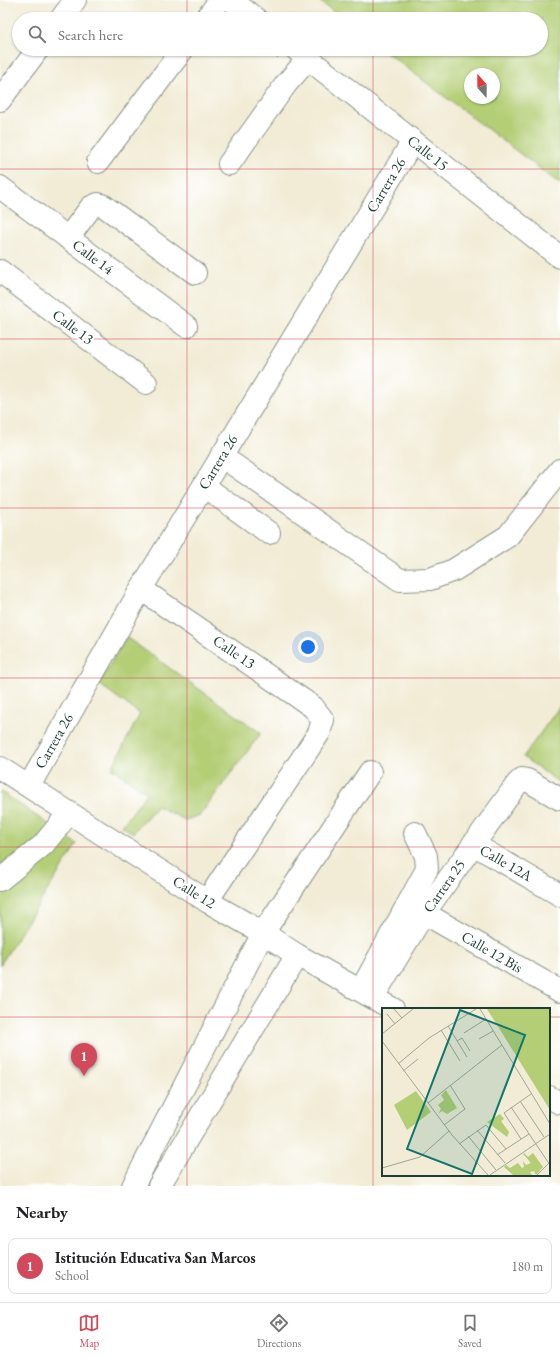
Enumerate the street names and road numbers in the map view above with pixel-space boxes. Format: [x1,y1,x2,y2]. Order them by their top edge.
street label: Calle 15 [404,131,453,175]
street label: Carrera 26 [362,154,409,216]
street label: Calle 14 [69,235,118,279]
street label: Calle 13 [49,305,98,348]
street label: Carrera 26 [194,431,241,493]
street label: Calle 13 [209,631,259,673]
street label: Carrera 26 [30,710,77,772]
street label: Calle 12A [477,840,536,885]
street label: Carrera 25 [418,855,469,916]
street label: Calle 12 [169,871,220,913]
street label: Calle 12 Bis [458,926,526,977]

